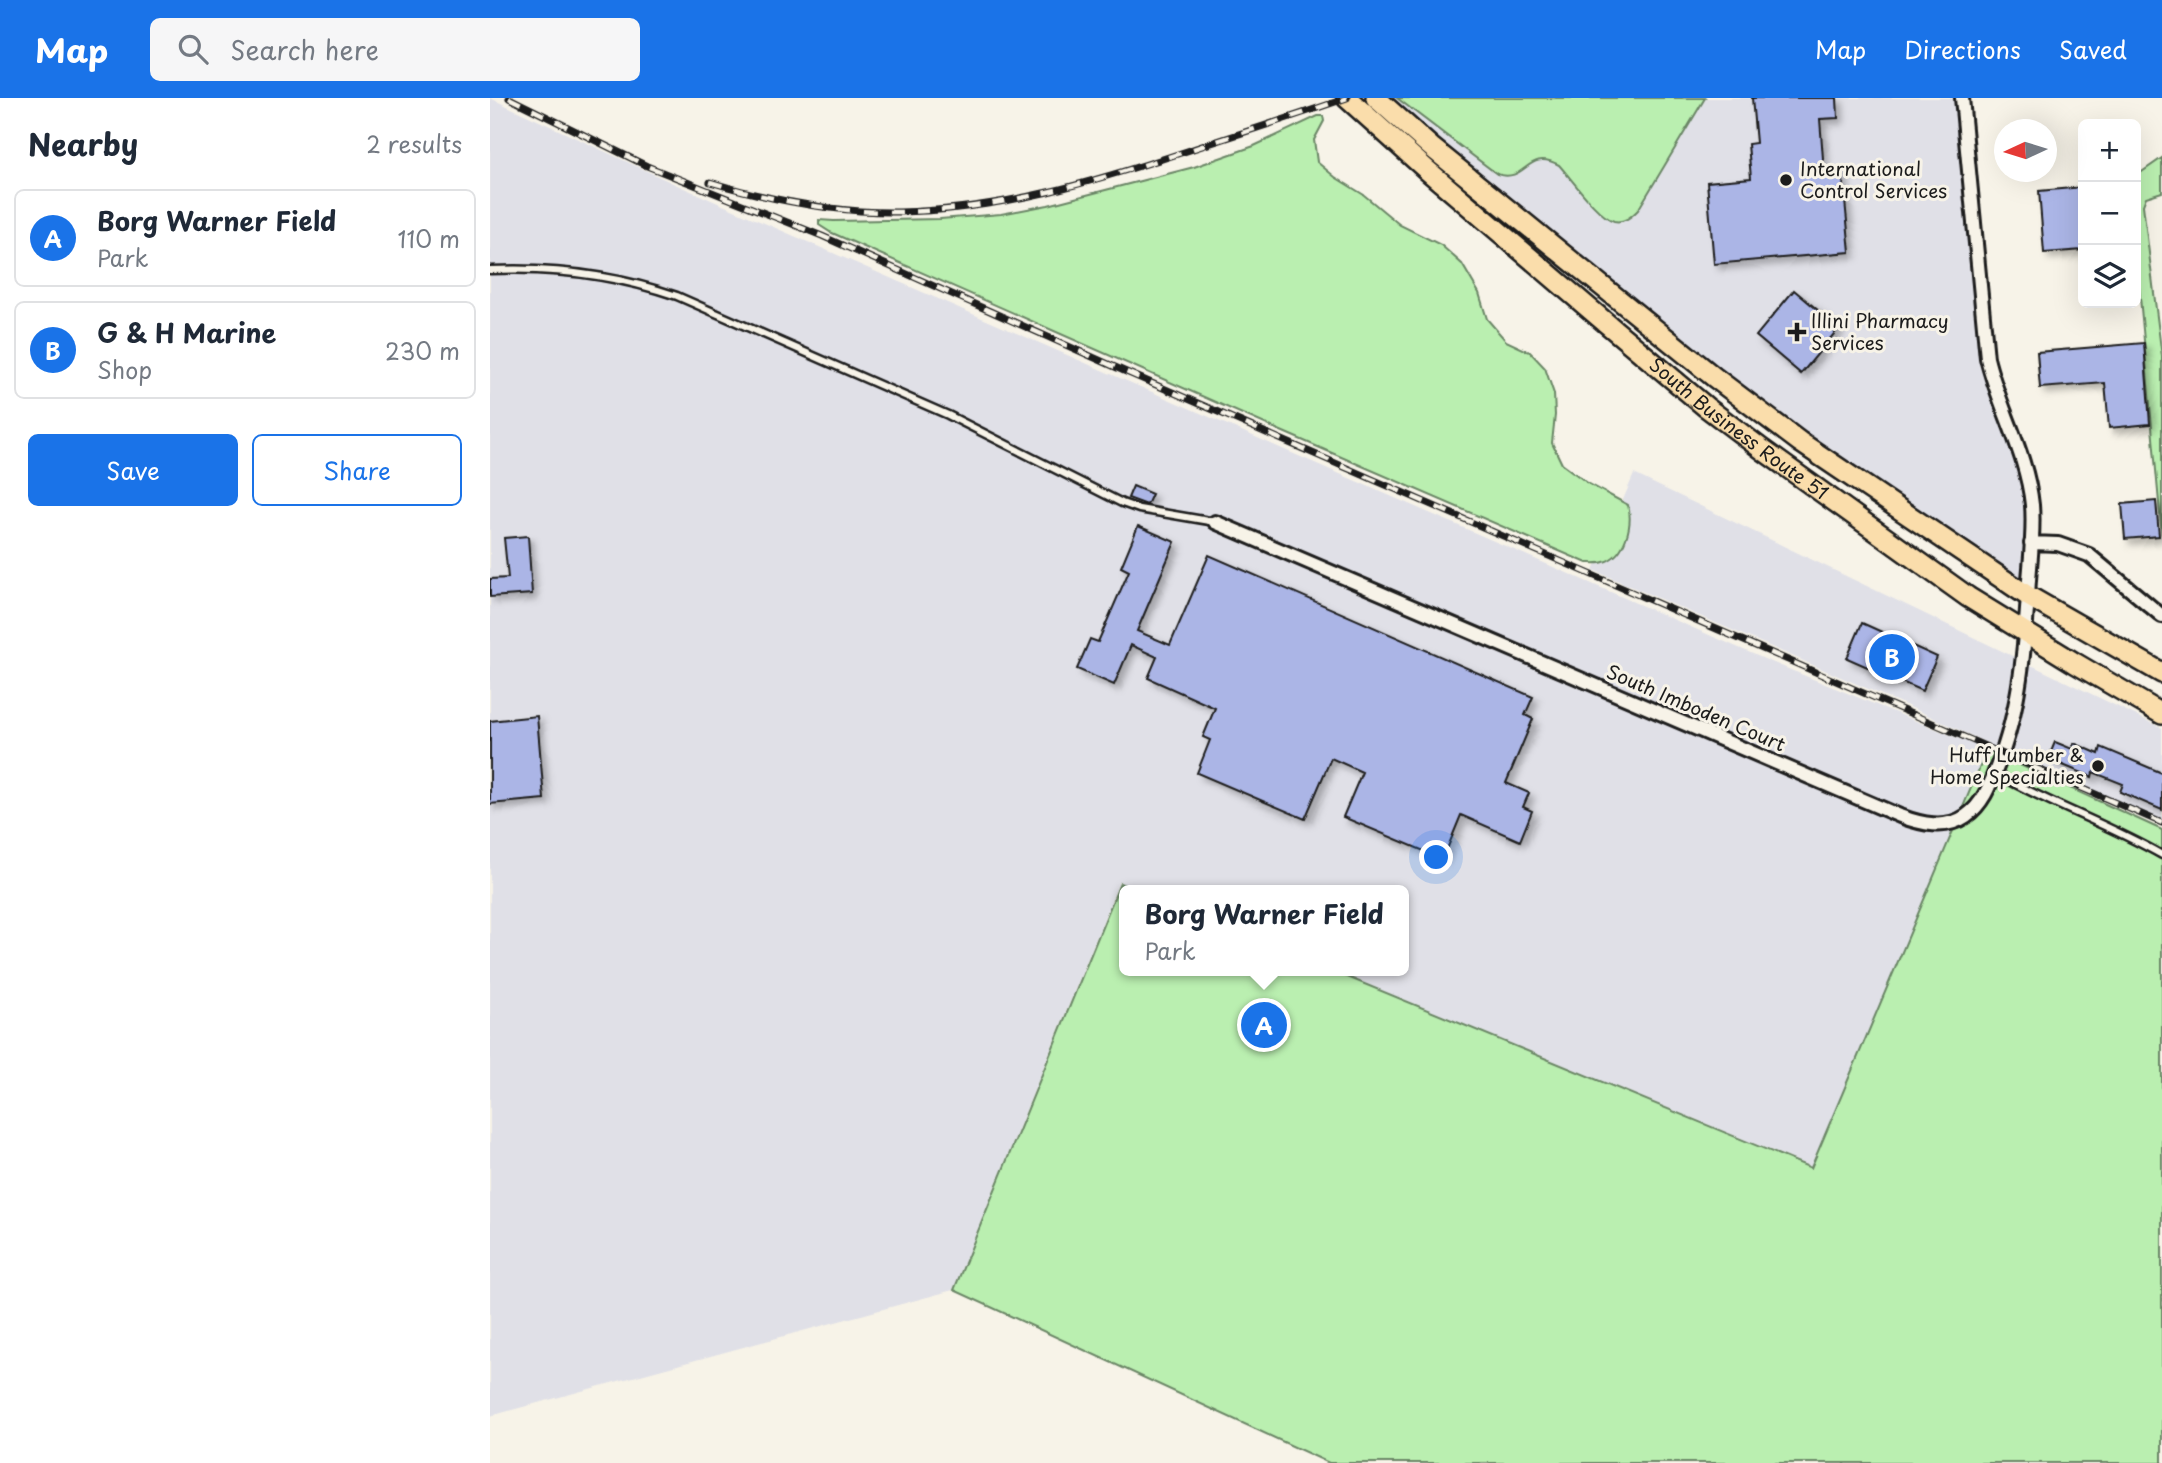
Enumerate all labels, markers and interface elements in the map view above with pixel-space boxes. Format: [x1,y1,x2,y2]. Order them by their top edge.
search box [150,18,640,81]
text: Map [35,24,108,74]
icon: search [174,30,212,68]
text: Search here [230,30,379,69]
text: Map [1815,31,1866,67]
text: Directions [1904,31,2021,67]
text: Saved [2059,31,2127,67]
north arrow [1994,119,2057,182]
map controls [2078,119,2141,308]
button: + [2078,119,2141,182]
text: Nearby [28,121,138,166]
text: 2 results [366,126,462,161]
place label: International Control Services [1800,154,1947,204]
marker: International Control Services [1778,172,1794,188]
button: − [2078,182,2141,245]
text: Borg Warner Field [97,201,336,240]
text: A [44,221,62,256]
text: 110 m [398,221,460,256]
text: Park [97,240,148,275]
button: layers [2078,245,2141,308]
place label: Illini Pharmacy Services [1811,306,1949,356]
text: G & H Marine [97,313,276,352]
marker: Illini Pharmacy Services [1789,324,1805,340]
text: B [45,333,61,368]
text: 230 m [385,333,460,368]
street label: South Business Route 51 [1644,350,1835,506]
text: Shop [97,352,152,387]
button: Save [28,434,238,506]
button: Share [252,434,462,506]
pin: B [1869,631,1915,683]
street label: South Imboden Court [1603,657,1790,758]
place label: Huff Lumber & Home Specialties [1930,740,2084,790]
marker: Huff Lumber & Home Specialties [2090,758,2106,774]
your location [1419,840,1453,874]
popup [1119,885,1409,976]
text: Borg Warner Field [1144,894,1384,933]
text: Park [1144,933,1196,968]
pin: A [1241,999,1287,1051]

